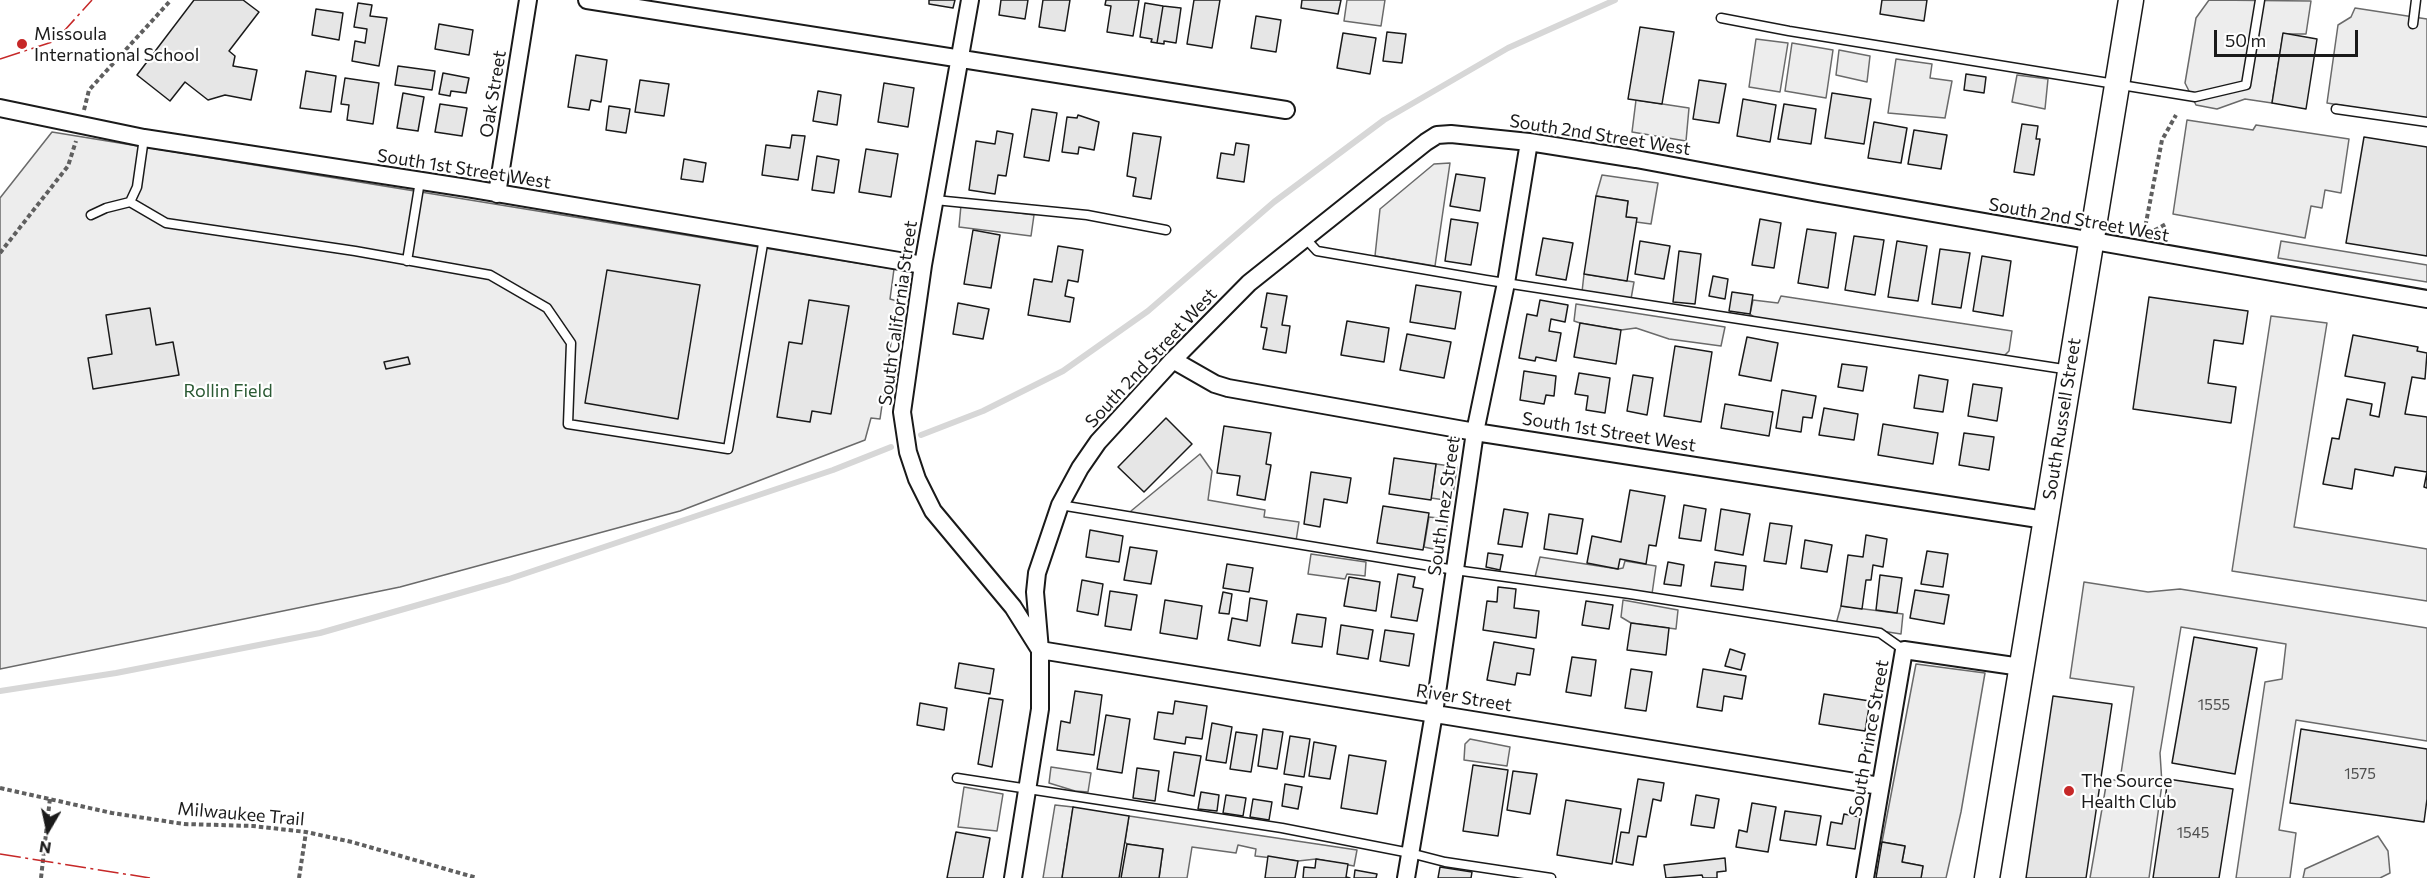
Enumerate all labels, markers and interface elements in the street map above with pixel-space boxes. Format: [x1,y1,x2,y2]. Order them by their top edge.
scale bar [2217,18,2361,56]
place label: Missoula International School [34,23,199,66]
text: 50 m [2225,29,2266,51]
marker: Missoula International School [15,37,29,51]
street label: Oak Street [475,49,511,139]
street label: South 2nd Street West [1508,110,1692,160]
street label: South 1st Street West [376,145,552,193]
street label: South 2nd Street West [1987,193,2171,247]
street label: South California Street [874,219,922,407]
street label: South 2nd Street West [1081,284,1221,432]
street label: South Russell Street [2039,336,2085,502]
park label: Rollin Field [183,380,273,402]
street label: South 1st Street West [1521,408,1697,456]
street label: South Inez Street [1424,435,1464,577]
street label: South Prince Street [1845,658,1893,818]
street label: River Street [1415,680,1513,716]
house number: 1555 [2198,696,2230,714]
house number: 1575 [2344,765,2376,783]
place label: The Source Health Club [2081,770,2177,812]
marker: The Source Health Club [2062,784,2076,798]
street label: Milwaukee Trail [177,798,305,830]
north arrow [18,800,78,860]
house number: 1545 [2177,824,2209,842]
text: N [38,838,53,859]

